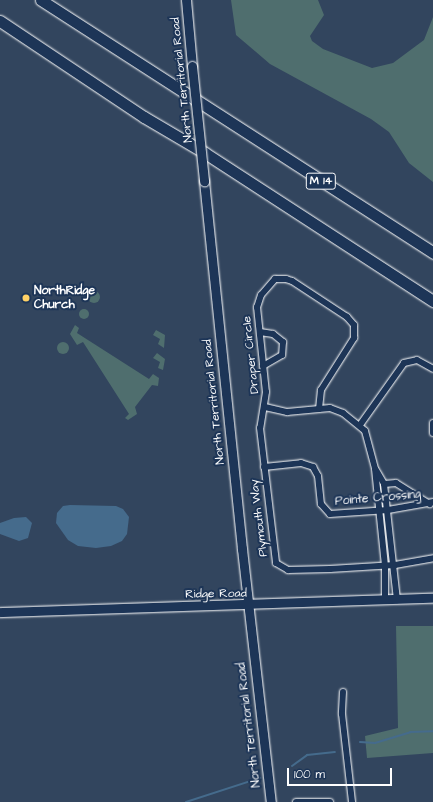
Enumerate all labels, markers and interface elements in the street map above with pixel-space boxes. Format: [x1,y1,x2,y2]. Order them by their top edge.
street label: North Territorial Road [168,17,196,143]
road number: M 14 [305,172,337,190]
place label: NorthRidge Church [34,284,95,312]
marker: NorthRidge Church [21,293,31,303]
street label: Draper Circle [240,315,262,395]
street label: North Territorial Road [200,339,228,465]
street label: Plymouth Way [247,478,271,558]
street label: Pointe Crossing [334,487,422,509]
street label: Ridge Road [185,586,247,602]
street label: North Territorial Road [234,662,264,788]
scale bar [289,760,394,786]
text: 100 m [294,766,325,783]

